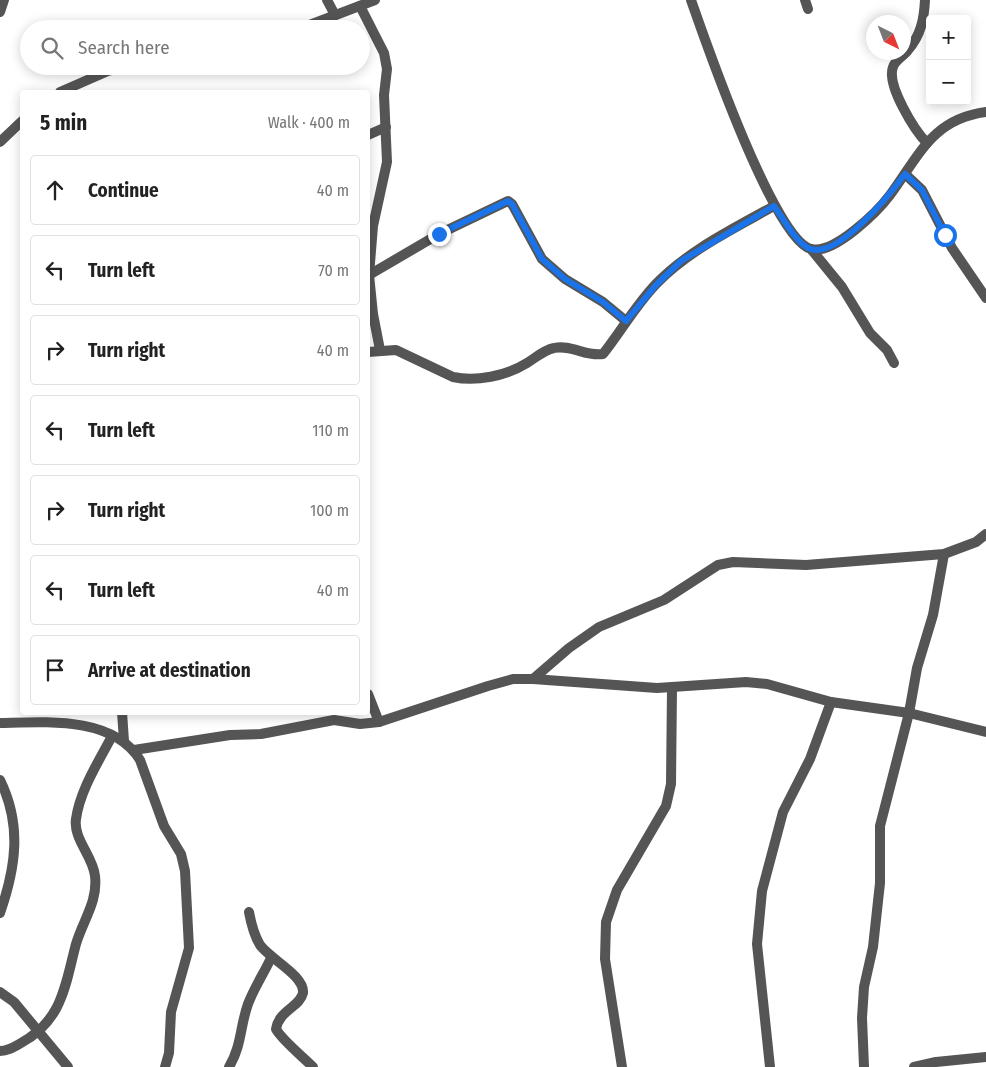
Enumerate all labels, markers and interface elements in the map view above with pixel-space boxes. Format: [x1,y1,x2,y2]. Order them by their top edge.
north arrow [866,15,911,60]
map controls [926,15,971,105]
button: + [926,15,971,60]
search box [20,20,370,75]
icon: search [38,34,66,62]
text: Search here [78,36,170,59]
button: − [926,60,971,105]
text: 5 min [40,110,87,136]
text: Walk · 400 m [268,113,350,132]
icon: ahead [41,176,69,204]
text: Continue [88,179,159,202]
text: 40 m [317,181,349,200]
route end [428,223,451,246]
route start [934,224,957,247]
icon: left [41,256,69,284]
text: Turn left [88,259,155,282]
text: 70 m [318,261,349,280]
icon: right [41,336,69,364]
text: Turn right [88,339,165,362]
text: 40 m [317,341,349,360]
icon: left [41,416,69,444]
text: Turn left [88,419,155,442]
text: 110 m [312,421,349,440]
icon: right [41,496,69,524]
text: Turn right [88,499,165,522]
text: 100 m [310,501,349,520]
icon: left [41,576,69,604]
text: Turn left [88,579,155,602]
text: 40 m [317,581,349,600]
icon: arrive [41,656,69,684]
text: Arrive at destination [88,659,251,682]

